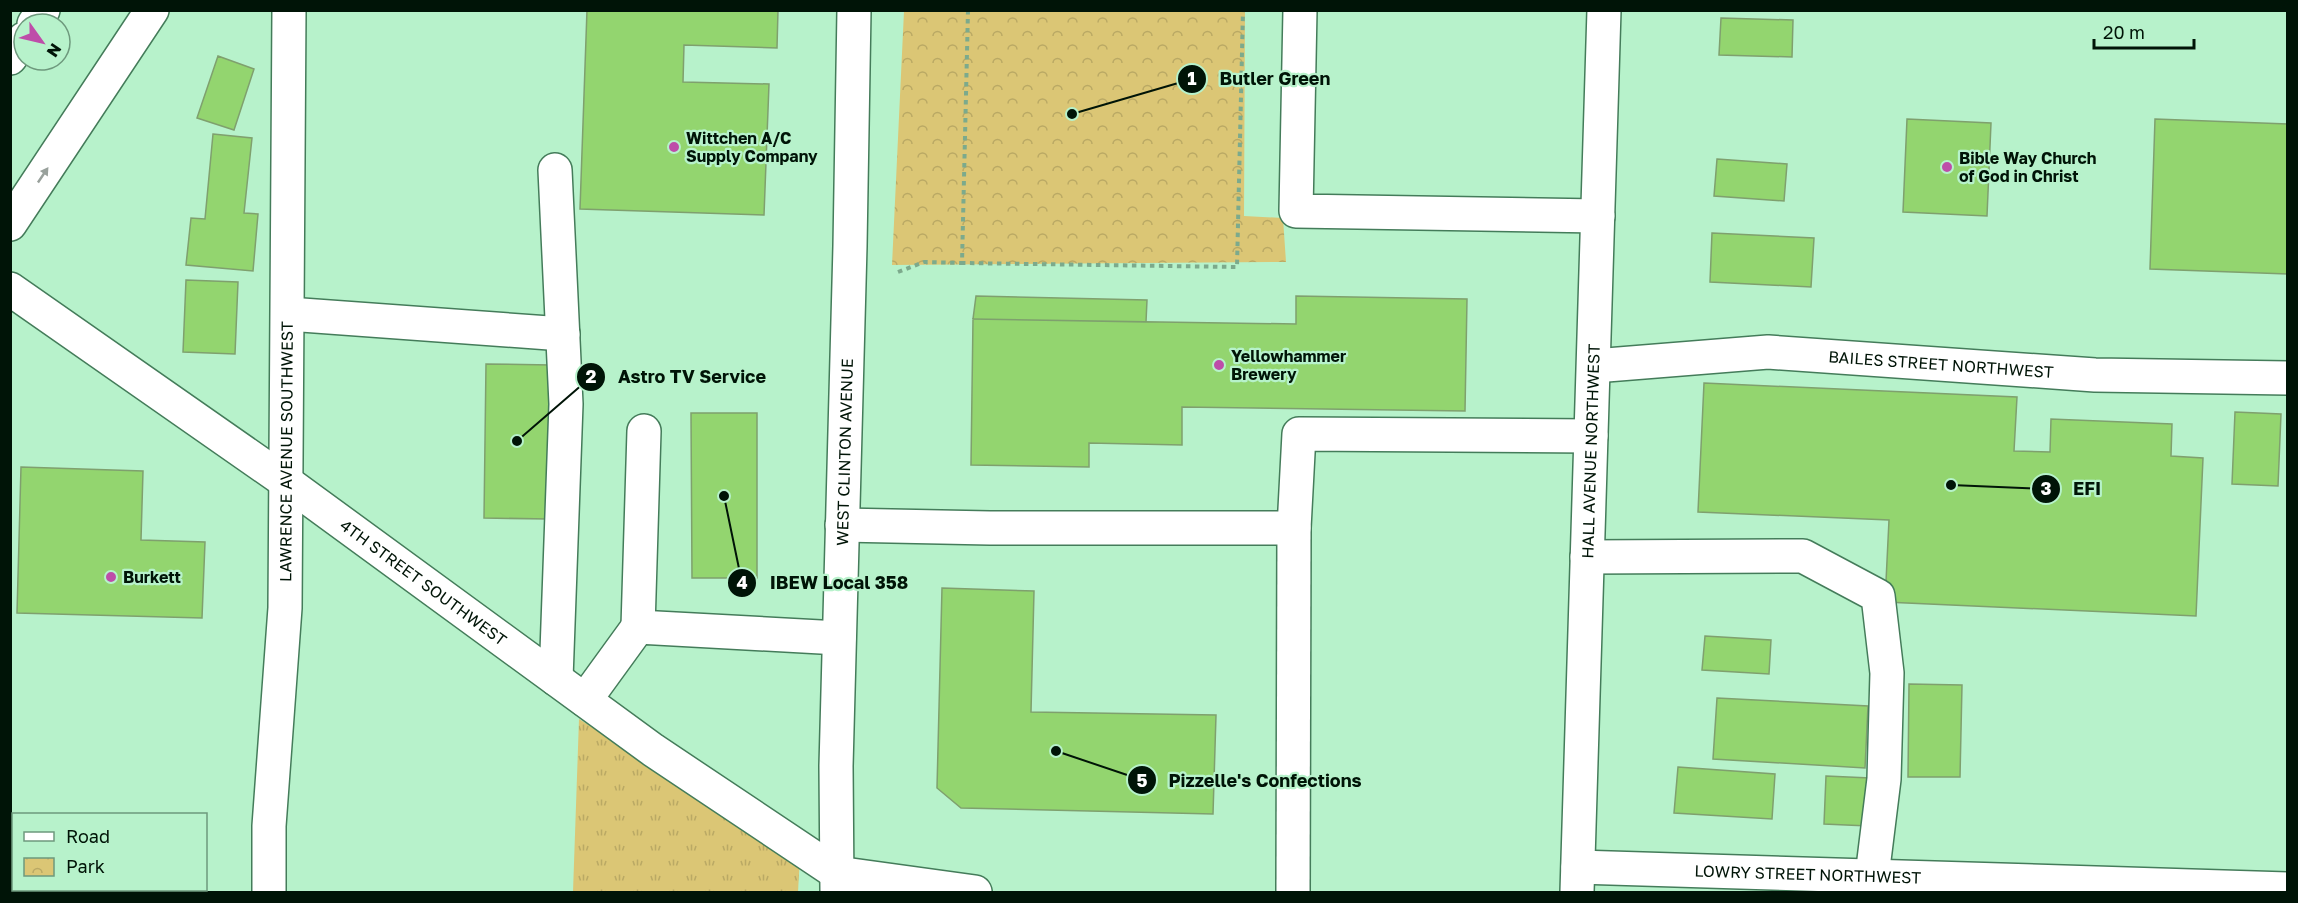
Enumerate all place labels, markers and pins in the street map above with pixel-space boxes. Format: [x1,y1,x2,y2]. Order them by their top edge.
callout: Butler Green [1177,61,1342,97]
place label: Wittchen A/C Supply Company [686,128,818,166]
marker: Wittchen A/C Supply Company [667,140,681,154]
place label: Bible Way Church of God in Christ [1959,148,2097,186]
marker: Bible Way Church of God in Christ [1940,160,1954,174]
place label: Yellowhammer Brewery [1231,346,1346,384]
marker: Yellowhammer Brewery [1212,358,1226,372]
callout: Astro TV Service [576,359,778,395]
callout: EFI [2031,471,2113,507]
callout: IBEW Local 358 [727,565,920,601]
place label: Burkett [123,567,181,587]
marker: Burkett [104,570,118,584]
callout: Pizzelle's Confections [1127,762,1374,798]

